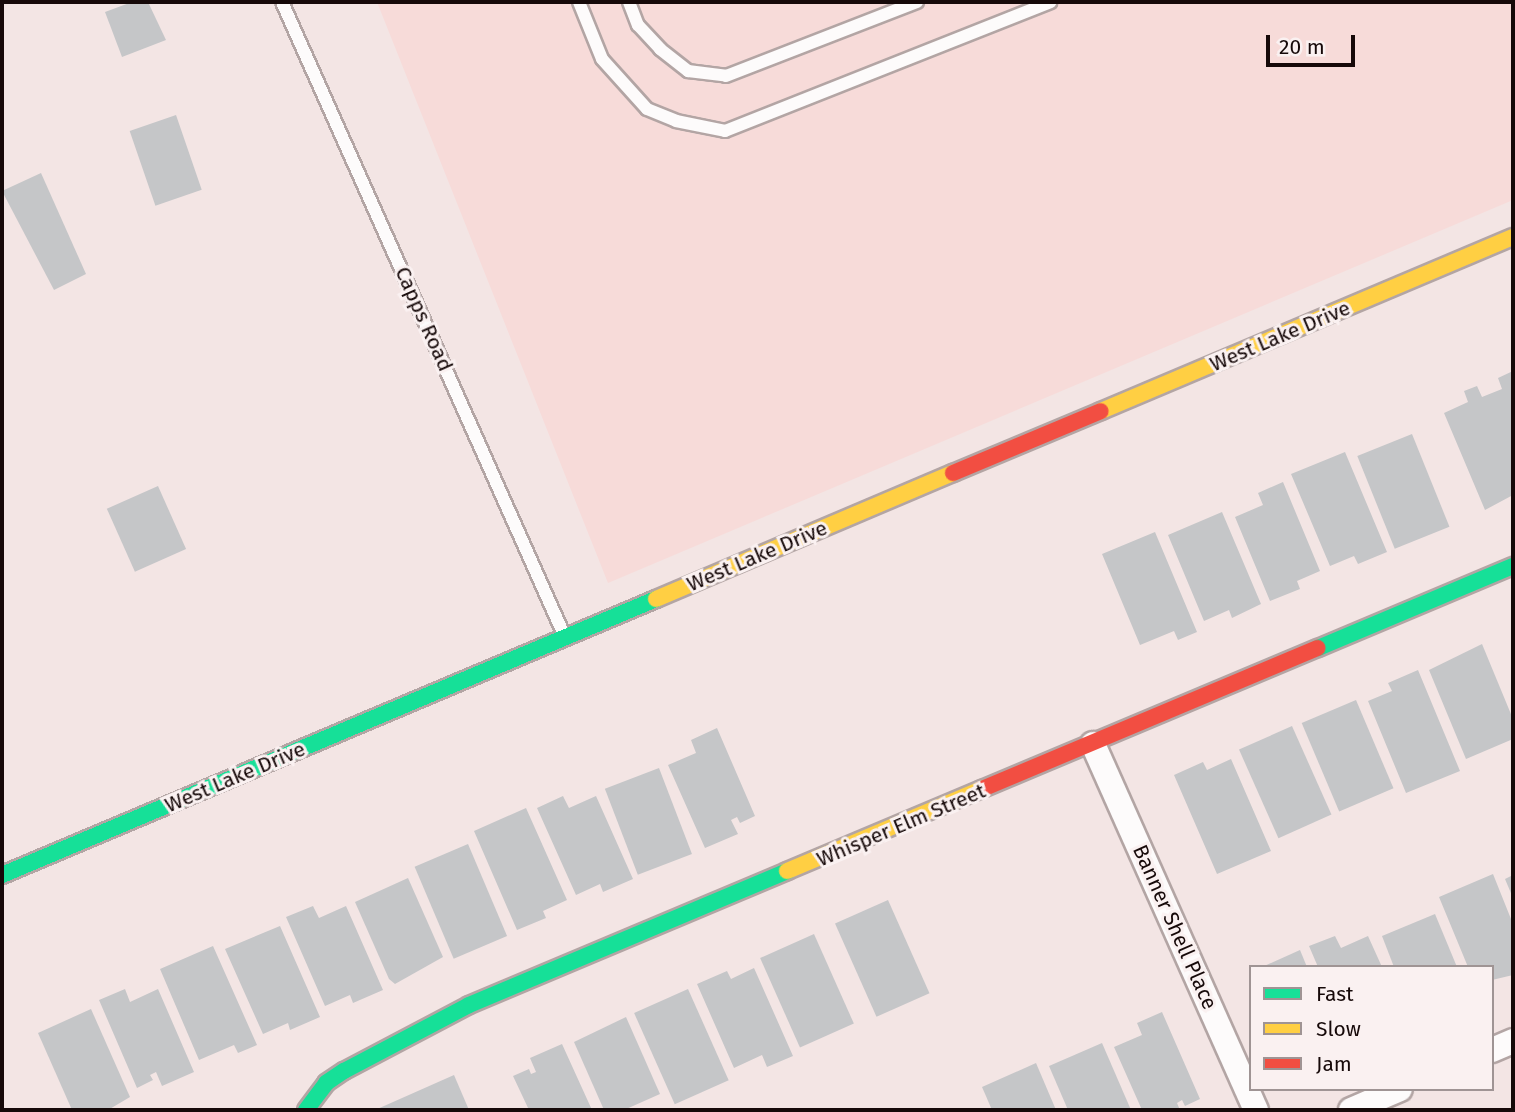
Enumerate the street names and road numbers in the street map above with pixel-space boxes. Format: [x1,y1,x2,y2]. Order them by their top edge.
street label: Capps Road [390,263,458,375]
street label: West Lake Drive [1206,295,1354,377]
street label: West Lake Drive [683,515,831,597]
street label: West Lake Drive [161,736,309,818]
street label: Whisper Elm Street [813,778,989,872]
street label: Banner Shell Place [1127,841,1223,1013]

